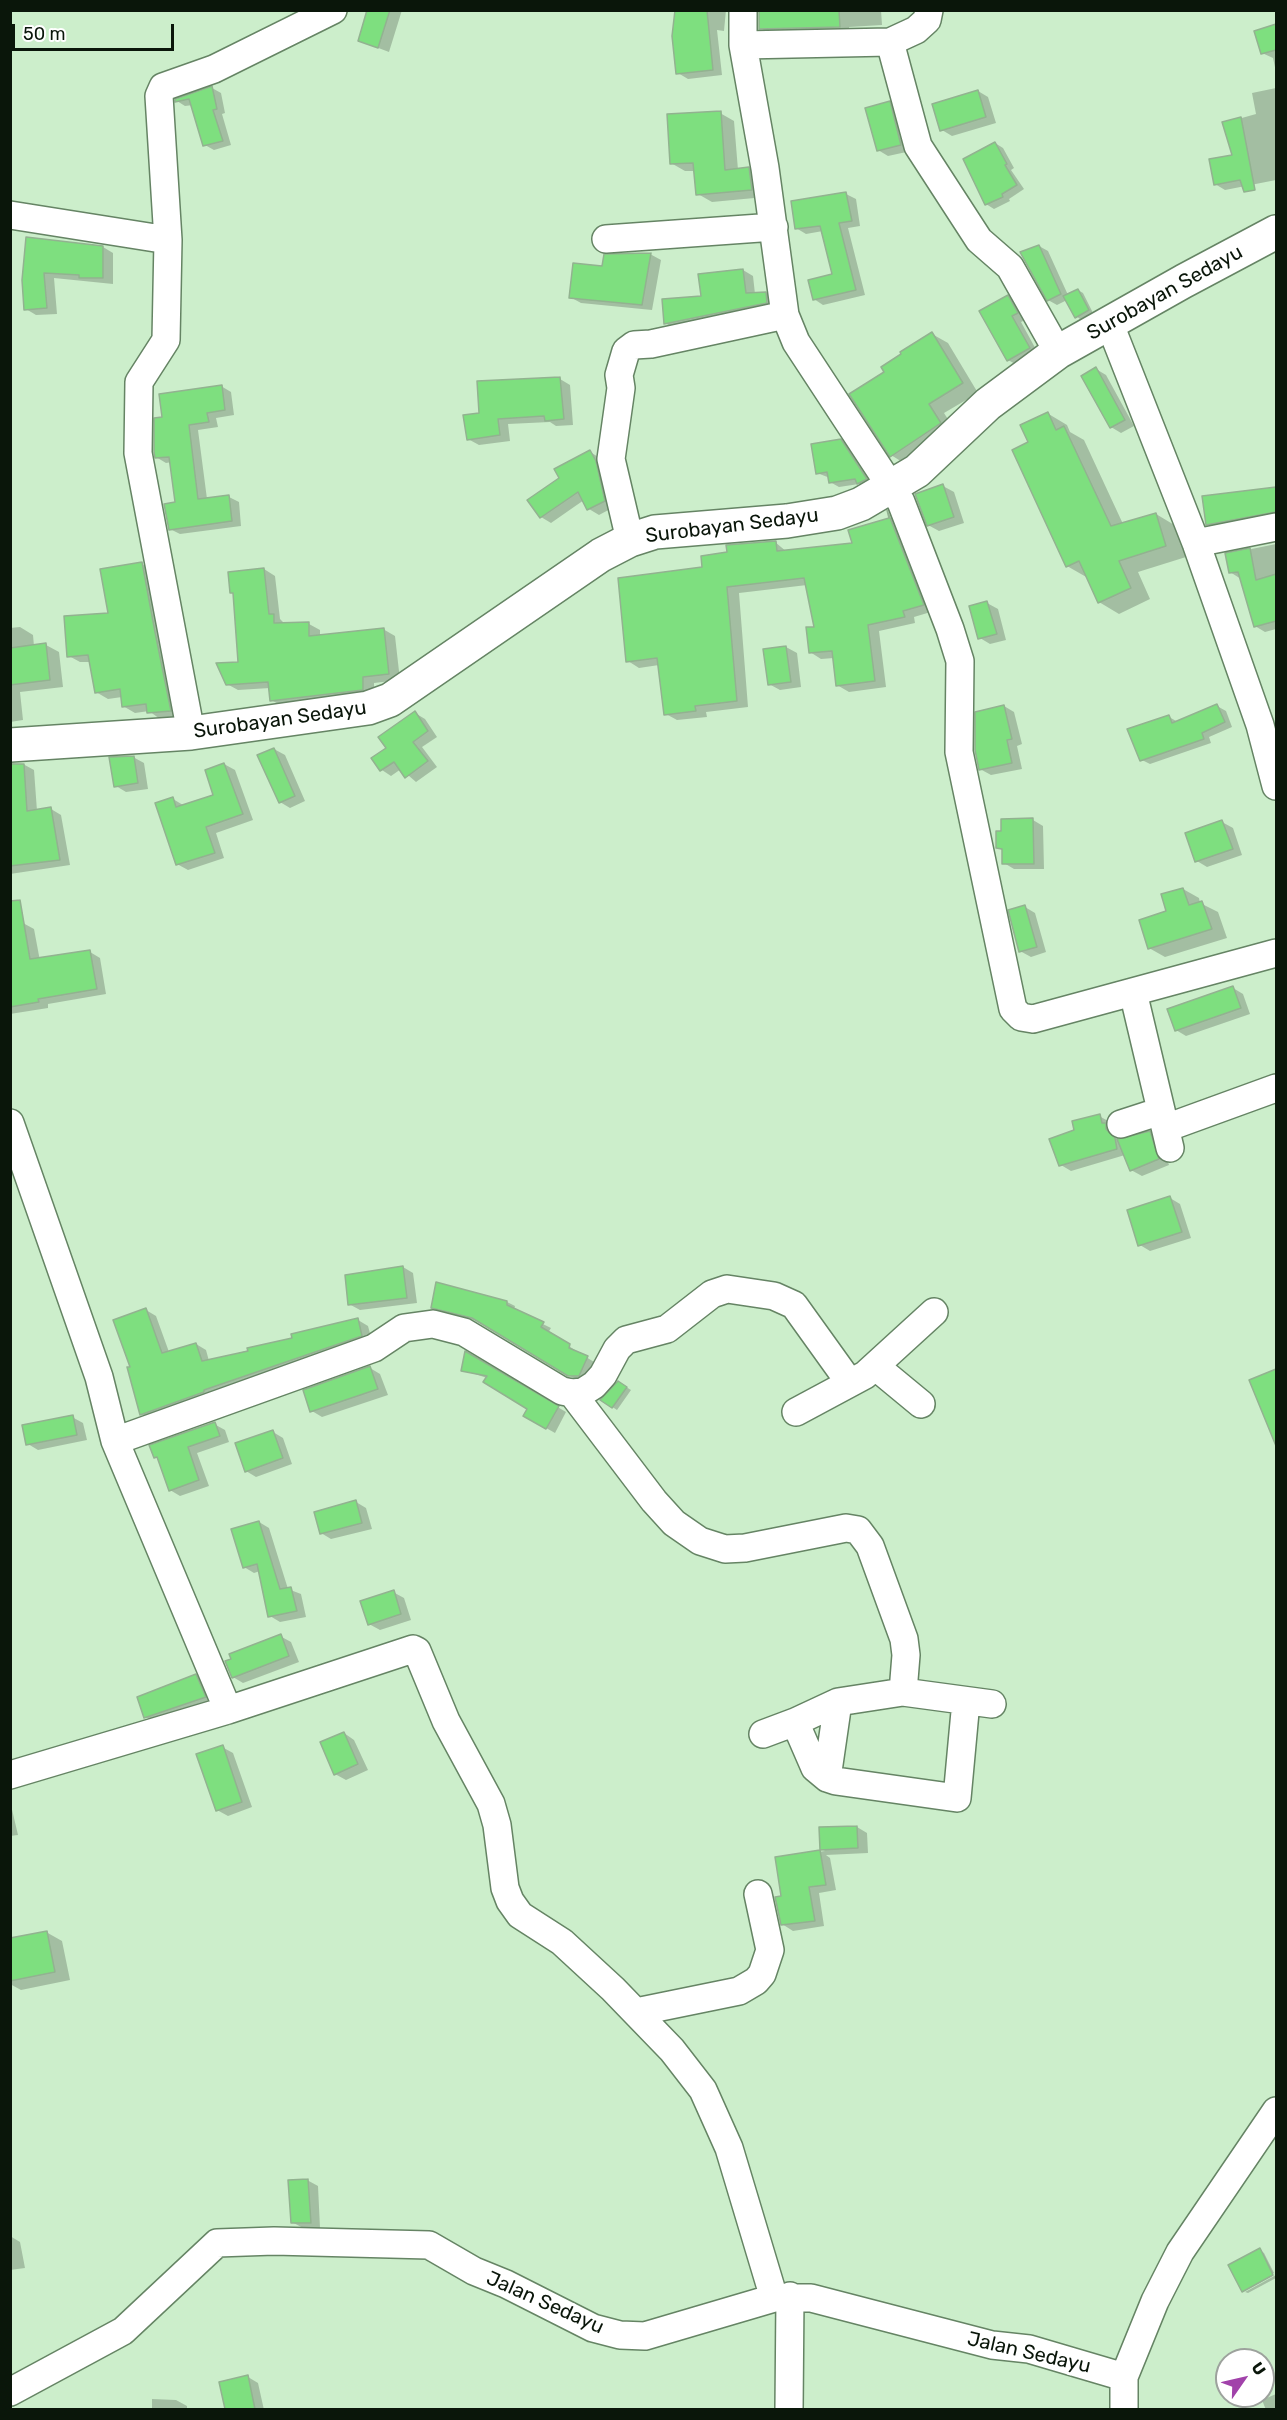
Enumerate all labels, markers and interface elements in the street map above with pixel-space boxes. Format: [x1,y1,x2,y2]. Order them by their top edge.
scale bar [15,12,177,50]
text: 50 m [23,23,66,45]
street label: Surobayan Sedayu [1083,240,1247,346]
street label: Surobayan Sedayu [644,503,820,549]
street label: Surobayan Sedayu [192,696,368,744]
street label: Jalan Sedayu [483,2266,607,2340]
street label: Jalan Sedayu [965,2327,1093,2379]
north arrow [1215,2348,1275,2408]
text: U [1248,2359,1270,2379]

